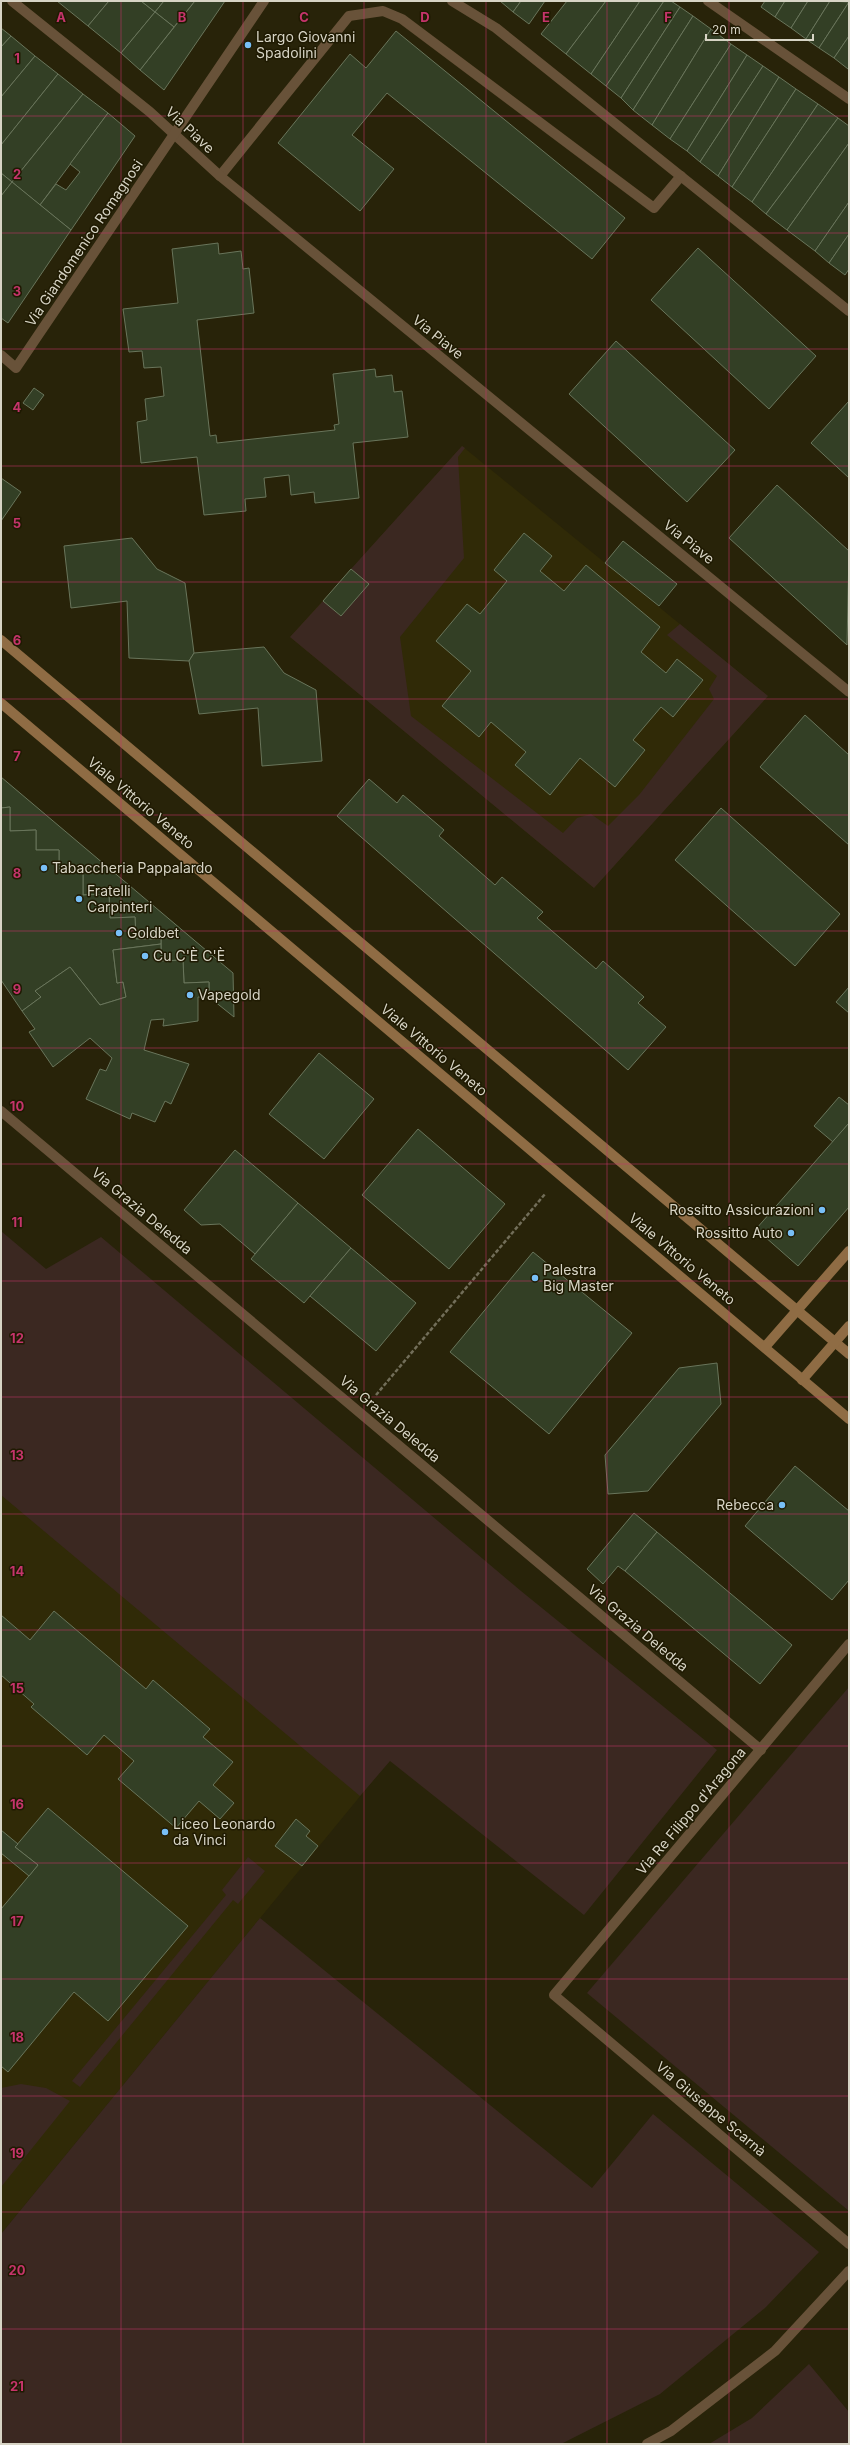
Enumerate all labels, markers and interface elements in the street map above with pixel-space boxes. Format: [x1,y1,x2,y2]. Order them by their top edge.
text: A [56,9,66,25]
text: B [178,9,187,25]
text: C [299,9,309,25]
text: D [420,9,430,25]
text: E [542,9,550,25]
text: F [664,9,672,25]
scale bar [706,16,813,42]
text: 20 m [712,22,741,37]
place label: Largo Giovanni Spadolini [256,28,355,61]
marker: Largo Giovanni Spadolini [243,40,253,50]
text: 1 [14,50,20,66]
street label: Via Piave [162,103,218,157]
street label: Via Giandomenico Romagnosi [21,156,146,329]
text: 2 [13,166,21,182]
text: 3 [13,283,21,299]
street label: Via Piave [409,311,467,362]
text: 4 [13,399,22,415]
text: 5 [13,515,21,531]
street label: Via Piave [660,516,718,567]
text: 6 [13,632,21,648]
text: 7 [13,748,21,764]
street label: Viale Vittorio Veneto [84,753,198,852]
place label: Tabaccheria Pappalardo [52,859,213,876]
marker: Tabaccheria Pappalardo [39,863,49,873]
text: 8 [13,865,21,881]
place label: Fratelli Carpinteri [87,882,152,915]
marker: Fratelli Carpinteri [74,894,84,904]
place label: Goldbet [127,924,180,941]
marker: Goldbet [114,928,124,938]
place label: Cu C'È C'È [153,947,225,964]
marker: Cu C'È C'È [140,951,150,961]
text: 9 [13,981,21,997]
place label: Vapegold [198,986,261,1003]
marker: Vapegold [185,990,195,1000]
street label: Viale Vittorio Veneto [377,1000,491,1099]
text: 10 [10,1098,24,1114]
street label: Via Grazia Deledda [89,1164,196,1258]
place label: Rossitto Assicurazioni [669,1201,814,1218]
marker: Rossitto Assicurazioni [817,1205,827,1215]
street label: Viale Vittorio Veneto [625,1209,739,1308]
text: 11 [11,1214,23,1230]
place label: Rossitto Auto [696,1224,783,1241]
marker: Rossitto Auto [786,1228,796,1238]
place label: Palestra Big Master [543,1261,614,1294]
marker: Palestra Big Master [530,1273,540,1283]
text: 12 [10,1330,24,1346]
street label: Via Grazia Deledda [337,1372,444,1466]
text: 13 [10,1447,24,1463]
place label: Rebecca [716,1496,774,1513]
marker: Rebecca [777,1500,787,1510]
text: 14 [10,1563,24,1579]
street label: Via Grazia Deledda [585,1581,692,1675]
text: 15 [10,1680,24,1696]
street label: Via Re Filippo d'Aragona [632,1743,749,1878]
text: 16 [10,1796,24,1812]
place label: Liceo Leonardo da Vinci [173,1815,275,1848]
marker: Liceo Leonardo da Vinci [160,1827,170,1837]
text: 17 [10,1913,24,1929]
text: 18 [10,2029,24,2045]
street label: Via Giuseppe Scarnà [653,2058,770,2160]
text: 19 [10,2145,24,2161]
text: 20 [9,2262,26,2278]
text: 21 [10,2378,24,2394]

